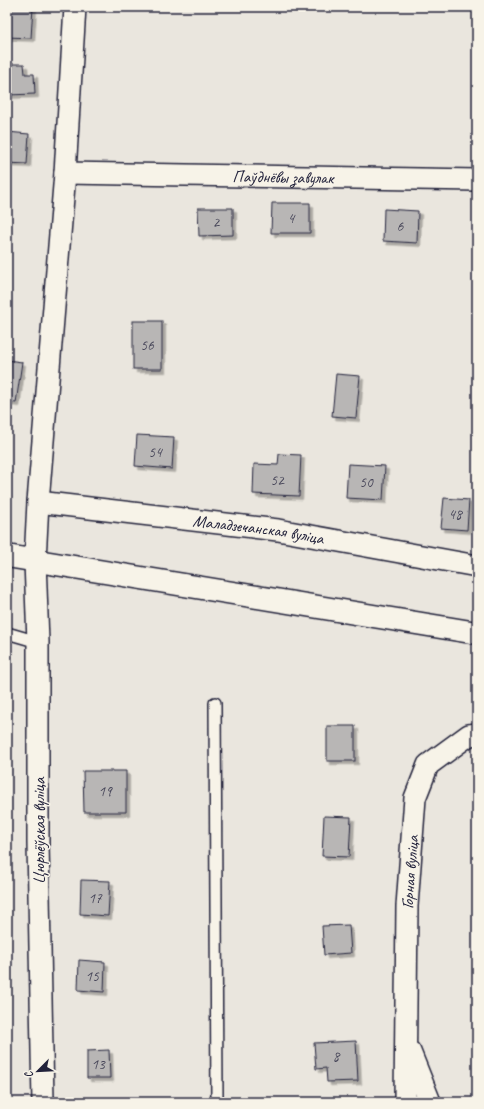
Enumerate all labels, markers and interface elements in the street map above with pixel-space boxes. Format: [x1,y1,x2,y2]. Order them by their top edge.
street label: Паўднёвы завулак [232,165,335,188]
house number: 4 [288,209,296,228]
house number: 2 [213,213,221,232]
house number: 6 [397,217,405,236]
house number: 56 [140,336,155,355]
house number: 54 [148,443,163,462]
house number: 52 [270,471,285,490]
house number: 50 [359,473,374,492]
house number: 48 [448,505,463,524]
street label: Маладзечанская вуліца [192,510,327,549]
street label: Цюрлёўская вуліца [29,776,50,884]
house number: 19 [98,782,113,801]
street label: Горная вуліца [396,833,423,909]
house number: 17 [88,889,103,908]
house number: 15 [85,967,100,986]
house number: 8 [333,1047,341,1066]
north arrow [18,1051,58,1091]
house number: 13 [91,1055,106,1074]
text: С [21,1068,36,1080]

